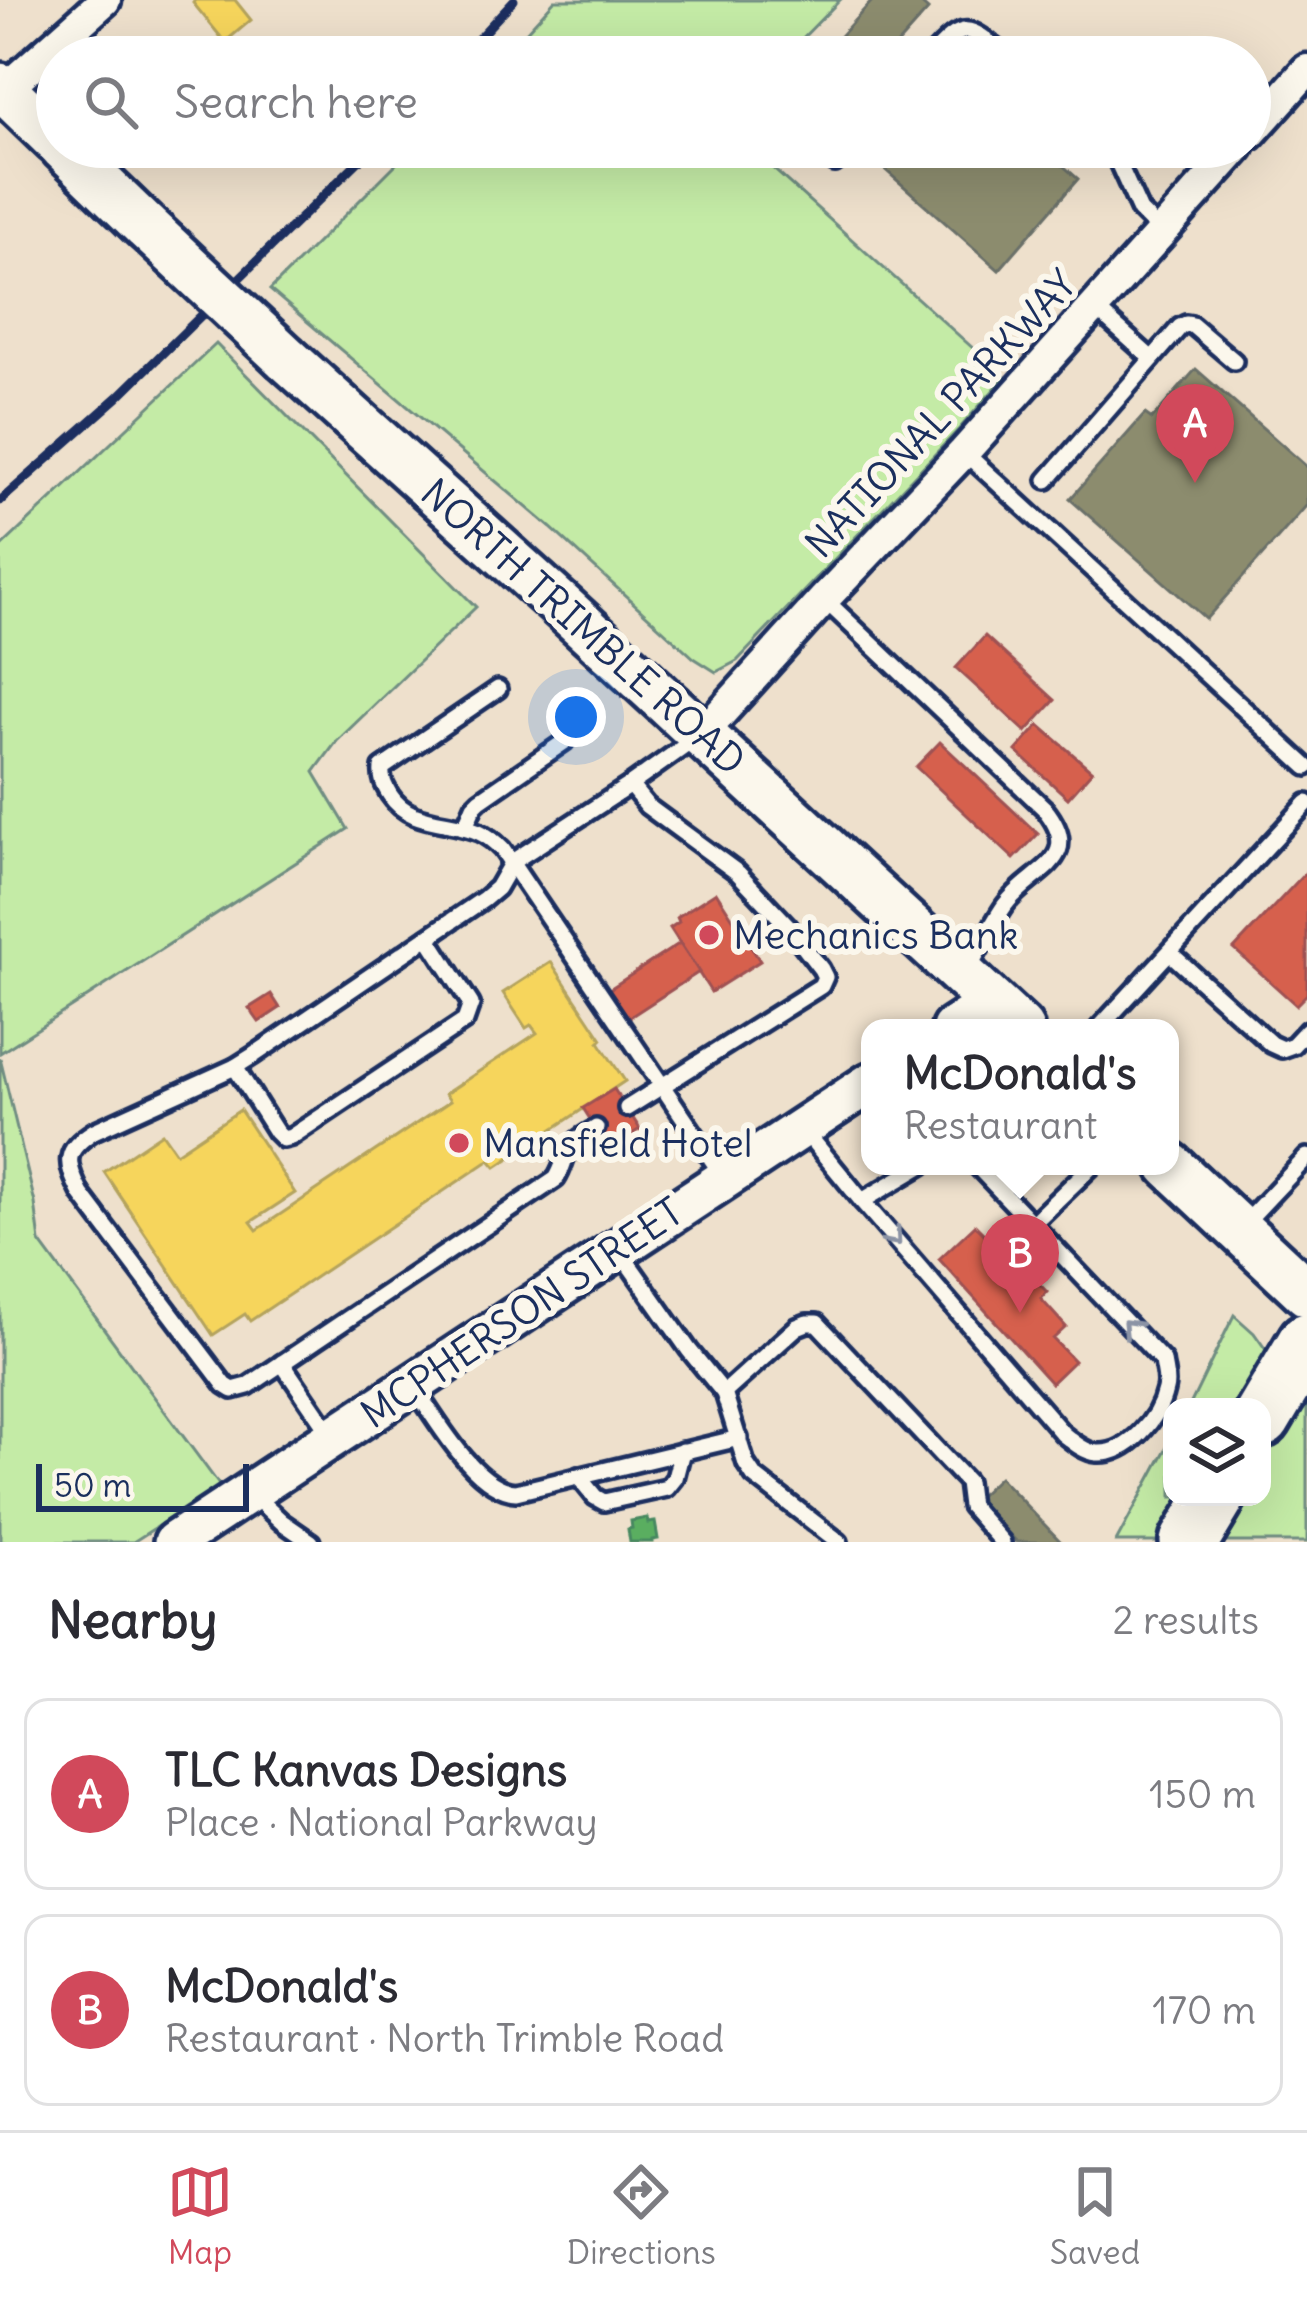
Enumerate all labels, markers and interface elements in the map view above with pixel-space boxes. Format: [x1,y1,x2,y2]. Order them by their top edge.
search box [36,36,1271,168]
icon: search [78,69,144,135]
text: Search here [174,74,418,130]
street label: NATIONAL PARKWAY [795,260,1087,568]
pin: A [1156,384,1234,483]
street label: NORTH TRIMBLE ROAD [411,469,755,785]
your location [546,687,606,747]
place label: Mechanics Bank [733,911,1018,960]
marker: Mechanics Bank [696,922,722,948]
popup [861,1019,1179,1175]
text: McDonald's [903,1045,1137,1101]
text: Restaurant [903,1101,1097,1150]
place label: Mansfield Hotel [483,1119,753,1168]
marker: Mansfield Hotel [446,1130,472,1156]
street label: MCPHERSON STREET [352,1187,692,1439]
pin: B [981,1214,1059,1313]
one-way arrow [880,1224,901,1246]
one-way arrow [1122,1319,1144,1341]
map controls [1163,1398,1271,1506]
button: layers [1163,1398,1271,1506]
scale bar [36,1458,249,1511]
text: 50 m [54,1464,131,1506]
text: Nearby [48,1588,217,1652]
text: 2 results [1112,1596,1259,1645]
text: TLC Kanvas Designs [165,1742,567,1798]
text: A [77,1770,103,1819]
text: 150 m [1149,1770,1256,1819]
text: Place · National Parkway [165,1798,598,1847]
text: McDonald's [165,1958,398,2014]
text: B [77,1986,103,2035]
text: 170 m [1152,1986,1256,2035]
text: Restaurant · North Trimble Road [165,2014,724,2063]
tab: Map [167,2159,233,2273]
tab: Directions [567,2159,716,2273]
tab: Saved [1050,2159,1140,2273]

